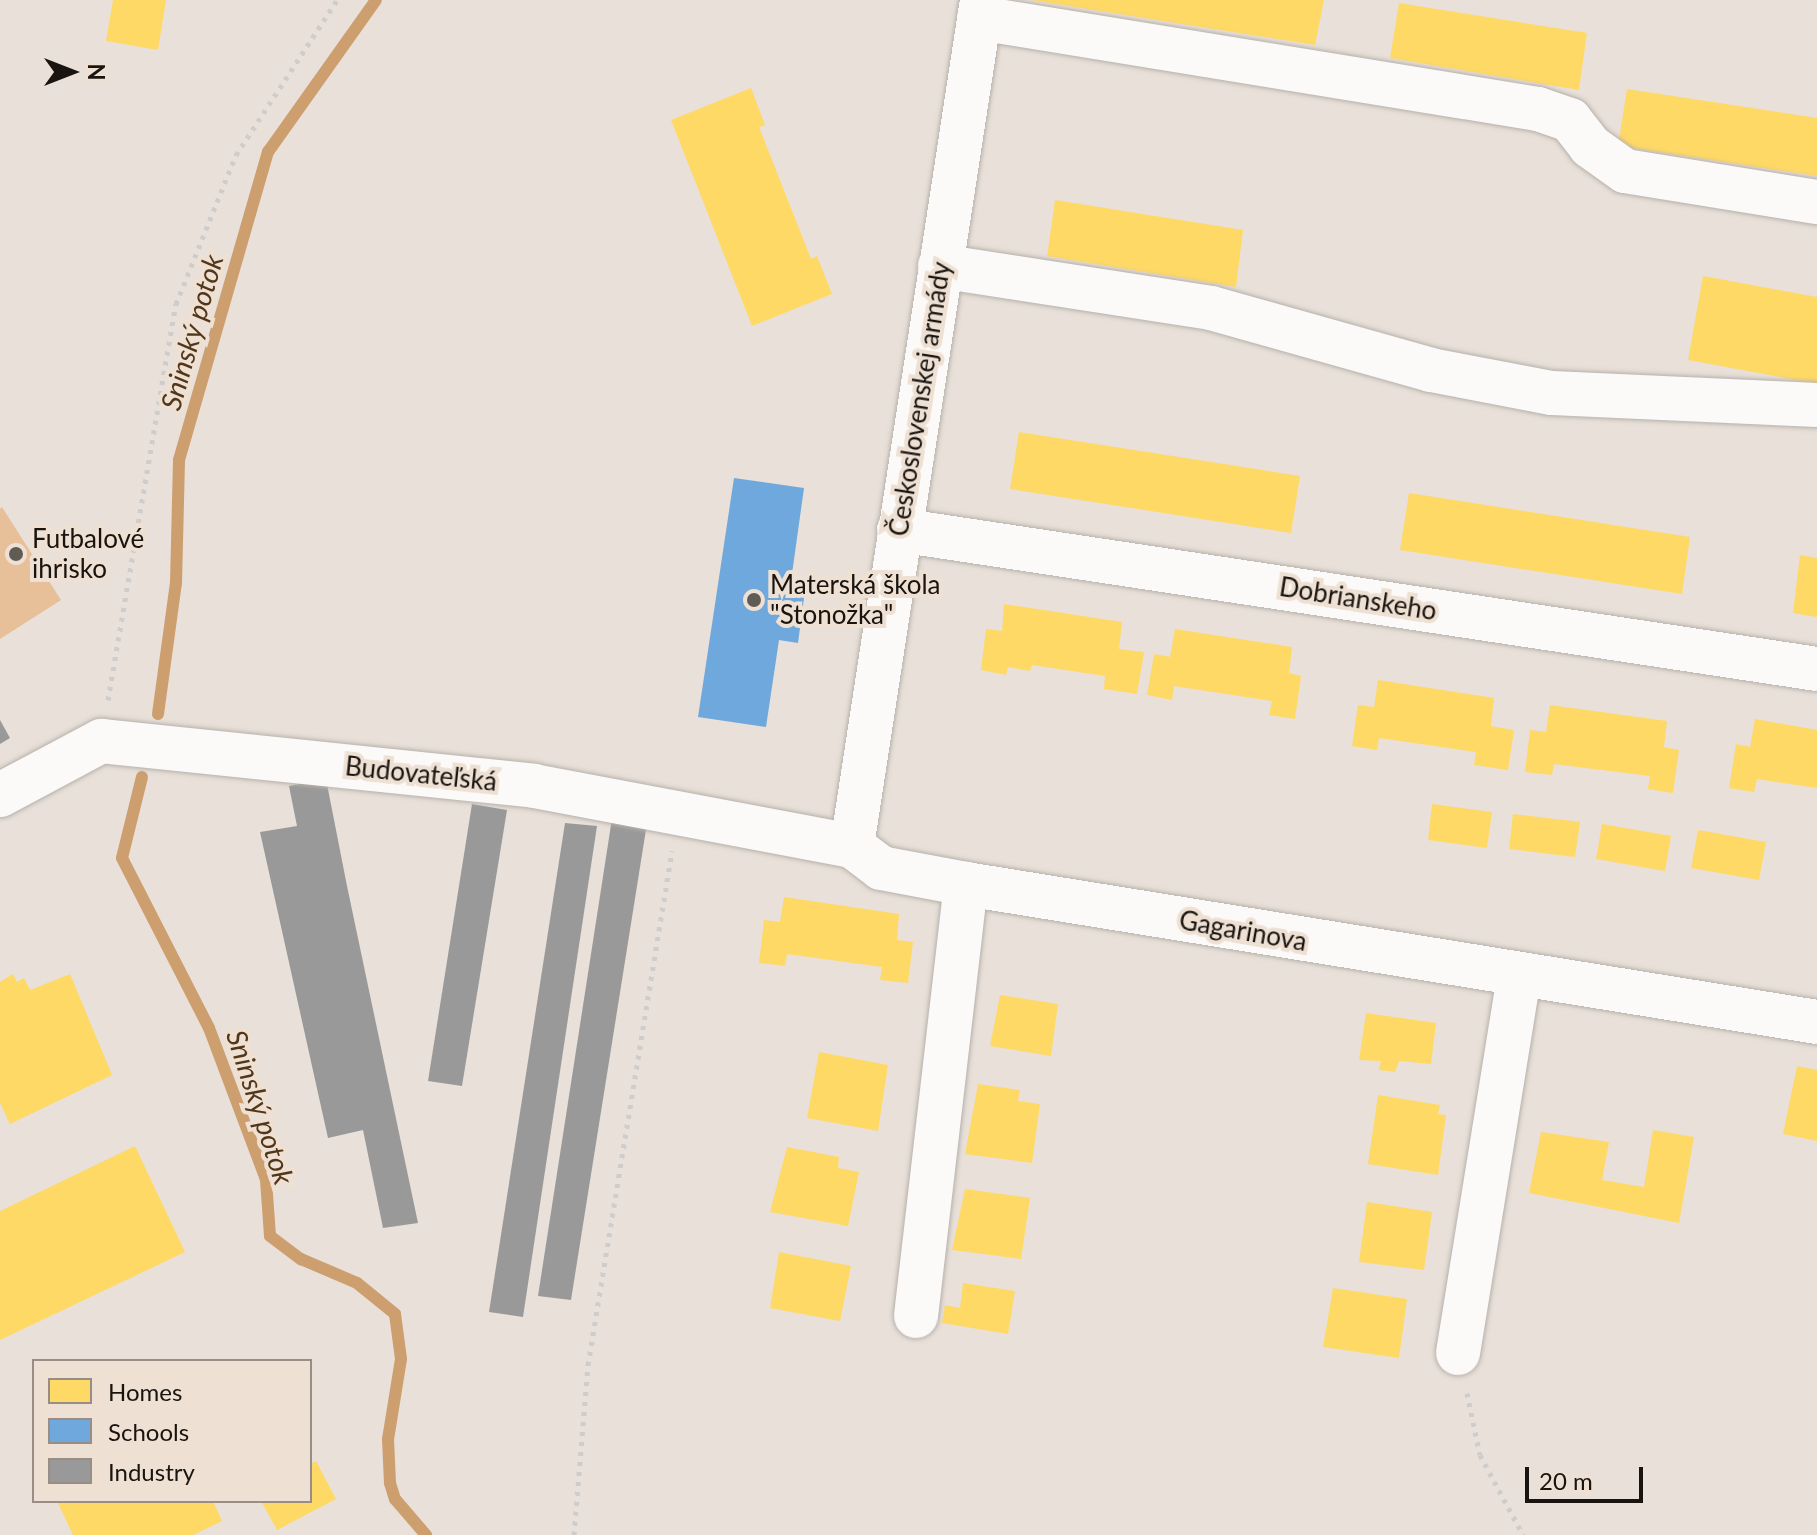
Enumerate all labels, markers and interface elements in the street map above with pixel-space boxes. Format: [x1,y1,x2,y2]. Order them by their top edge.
north arrow [32,32,112,112]
text: N [83,64,110,80]
water label: Sninský potok [153,250,229,414]
street label: Československej armády [883,260,957,538]
place label: Futbalové ihrisko [32,523,144,584]
marker: Futbalové ihrisko [7,545,25,563]
place label: Materská škola "Stonožka" [770,569,940,630]
street label: Dobrianskeho [1277,571,1439,627]
marker: Materská škola "Stonožka" [745,591,763,609]
street label: Budovateľská [344,751,498,797]
street label: Gagarinova [1177,904,1309,958]
water label: Sninský potok [220,1025,302,1189]
legend [32,1359,312,1503]
text: Homes [108,1377,182,1406]
text: Schools [108,1417,189,1446]
scale bar [1529,1451,1647,1501]
text: Industry [108,1457,195,1486]
text: 20 m [1539,1466,1593,1495]

